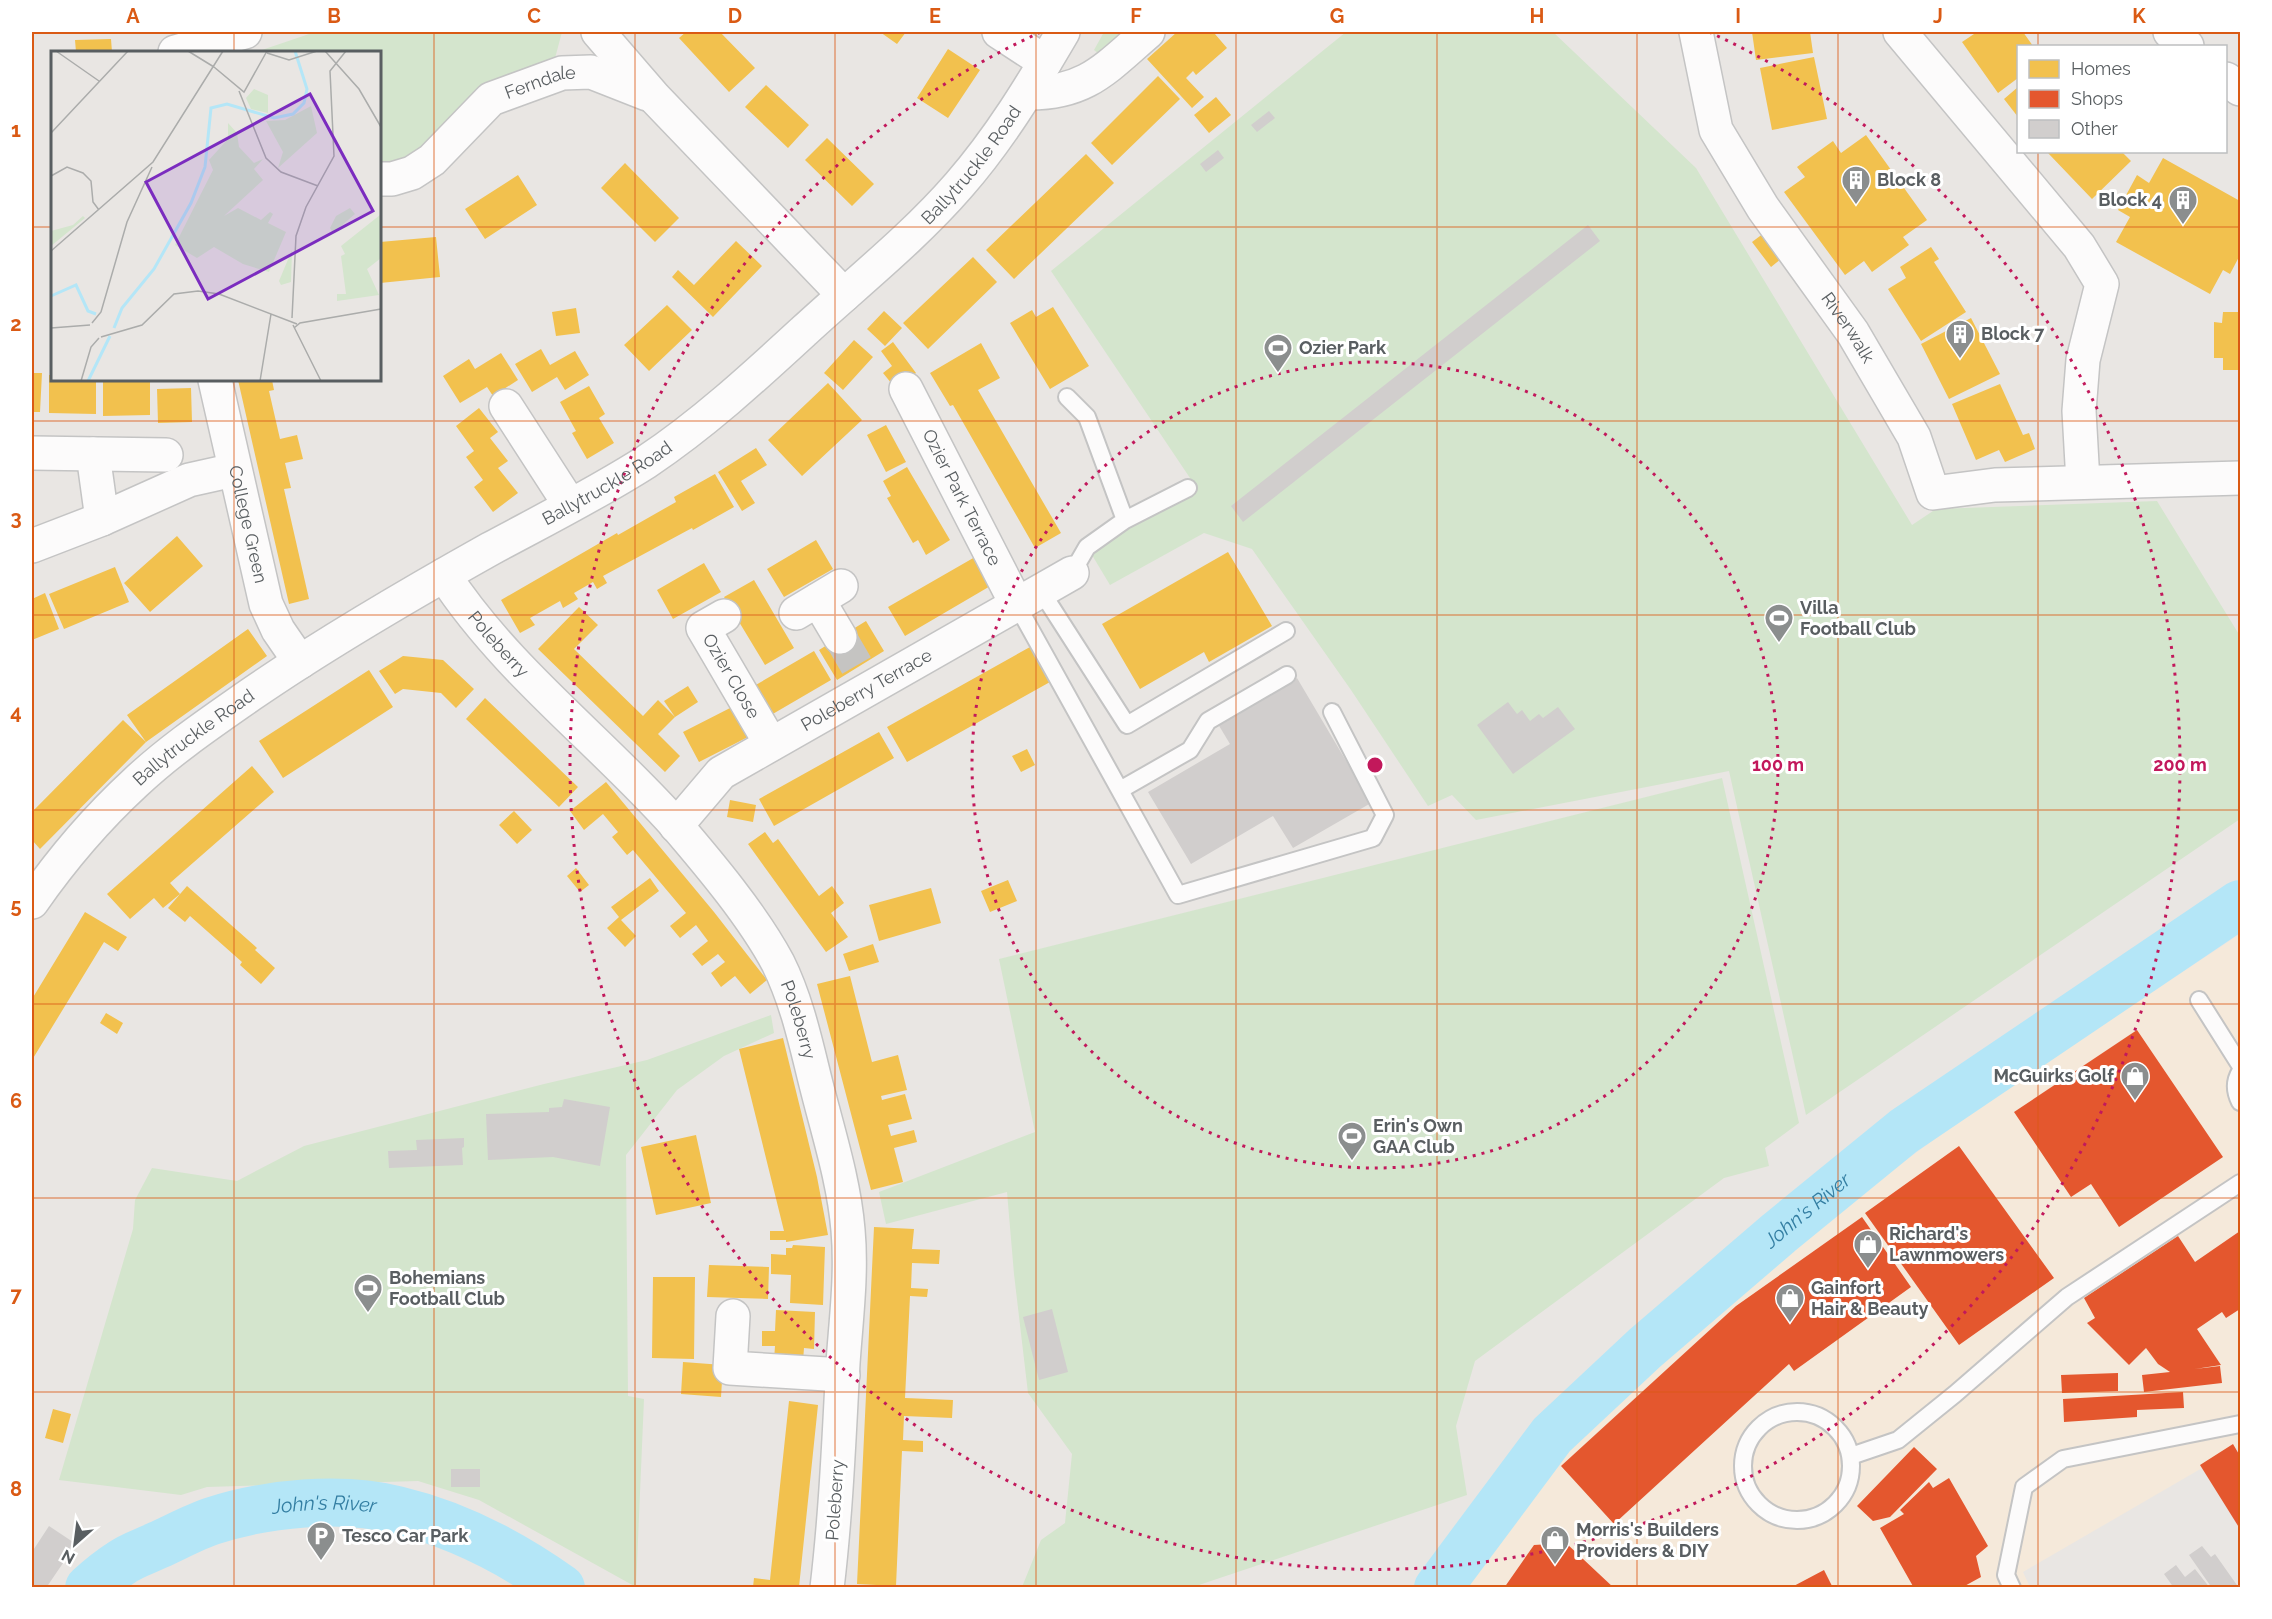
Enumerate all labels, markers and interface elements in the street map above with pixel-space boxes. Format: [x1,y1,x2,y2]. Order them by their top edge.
text: A [126,4,140,28]
text: B [327,4,341,28]
text: C [527,4,541,28]
text: D [728,4,742,28]
text: E [929,4,941,28]
text: F [1130,4,1142,28]
text: G [1330,4,1344,28]
text: H [1530,4,1544,28]
text: I [1735,4,1741,28]
text: J [1933,4,1943,28]
text: K [2132,4,2146,28]
legend [2017,45,2227,153]
inset map [51,51,381,381]
text: Homes [2071,58,2131,79]
street label: Ferndale [502,62,577,103]
text: Shops [2071,88,2123,109]
street label: Ballytruckle Road [917,102,1025,229]
text: 1 [11,118,21,142]
text: Other [2071,118,2119,139]
building icon: Block 8 [1840,164,1872,206]
place label: Block 8 [1877,169,1941,190]
building icon: Block 4 [2167,184,2199,226]
place label: Block 4 [2098,189,2162,210]
street label: Riverwalk [1817,288,1879,367]
text: 2 [10,312,22,336]
building icon: Block 7 [1944,318,1976,360]
place label: Block 7 [1981,323,2045,344]
sports icon: Ozier Park [1262,332,1294,374]
place label: Ozier Park [1299,337,1387,358]
street label: Ozier Park Terrace [918,426,1006,569]
street label: Ballytruckle Road [539,436,676,529]
street label: College Green [225,463,272,585]
text: 3 [10,506,22,530]
place label: Villa Football Club [1800,597,1916,639]
sports icon: Villa Football Club [1763,602,1795,644]
street label: Poleberry [464,607,534,681]
street label: Ozier Close [699,630,765,722]
street label: Poleberry Terrace [797,644,936,735]
street label: Ballytruckle Road [128,684,258,790]
text: 4 [10,700,22,724]
text: 100 m [1752,754,1804,775]
text: 200 m [2153,754,2207,775]
centre of rings [1365,755,1385,775]
text: 5 [10,894,22,918]
street label: Poleberry [777,977,821,1061]
shop icon: McGuirks Golf [2119,1060,2151,1102]
place label: McGuirks Golf [1993,1065,2115,1086]
text: 6 [10,1089,22,1113]
place label: Erin's Own GAA Club [1373,1115,1463,1157]
sports icon: Erin's Own GAA Club [1336,1120,1368,1162]
water label: John's River [1758,1167,1856,1253]
place label: Richard's Lawnmowers [1889,1223,2004,1265]
shop icon: Richard's Lawnmowers [1852,1228,1884,1270]
place label: Bohemians Football Club [389,1267,505,1309]
sports icon: Bohemians Football Club [352,1272,384,1314]
place label: Gainfort Hair & Beauty [1811,1277,1929,1319]
shop icon: Gainfort Hair & Beauty [1774,1282,1806,1324]
text: 7 [10,1283,22,1307]
street label: Poleberry [821,1458,848,1541]
text: 8 [10,1477,22,1501]
water label: John's River [269,1491,379,1519]
north arrow [45,1514,105,1574]
place label: Morris's Builders Providers & DIY [1576,1519,1719,1561]
parking icon: Tesco Car Park [305,1520,337,1562]
shop icon: Morris's Builders Providers & DIY [1539,1524,1571,1566]
place label: Tesco Car Park [342,1525,469,1546]
text: N [58,1546,78,1568]

